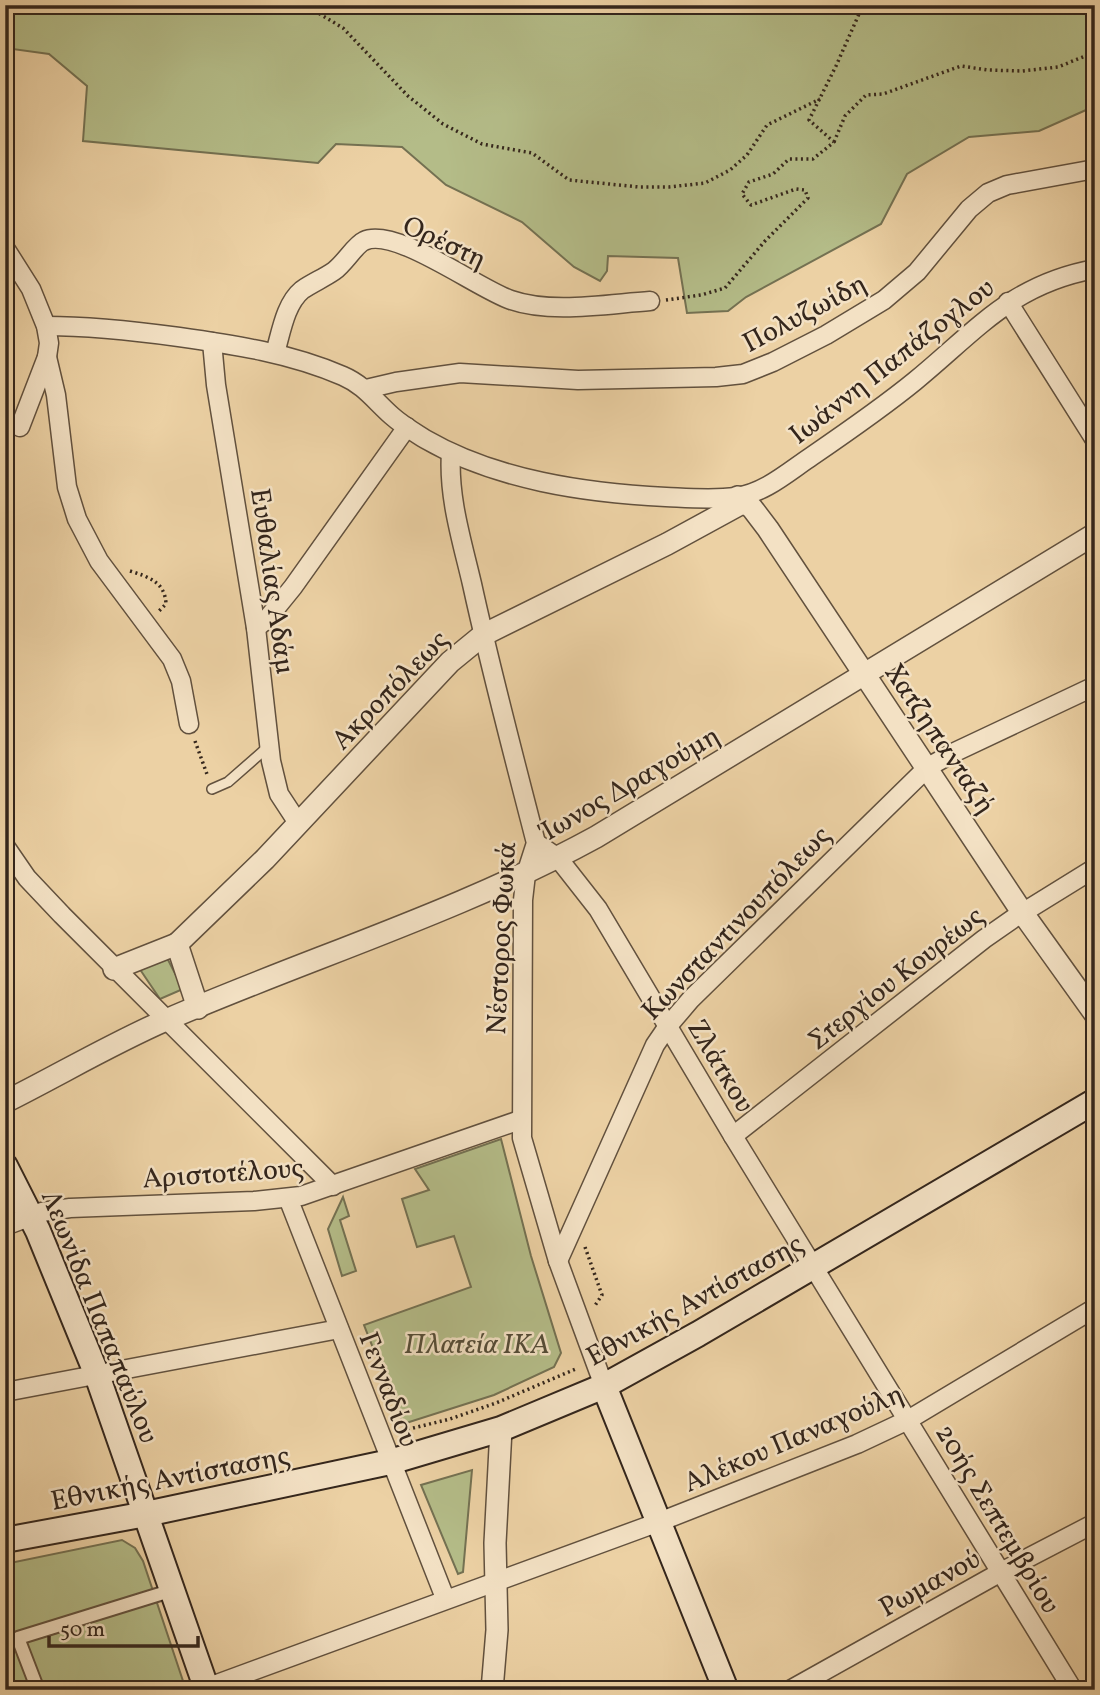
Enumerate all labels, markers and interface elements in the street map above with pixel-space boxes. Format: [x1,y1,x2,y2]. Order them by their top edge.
street label: Ορέστη [396,207,492,280]
street label: Πολυζωίδη [736,265,874,363]
street label: Ιωάννη Παπάζογλου [782,269,1003,455]
street label: Ευθαλίας Αδάμ [239,486,304,677]
street label: Ακροπόλεως [323,622,458,760]
street label: Χατζηπανταζή [874,656,1004,823]
street label: Ίωνος Δραγούμη [532,717,728,853]
street label: Κωνσταντινουπόλεως [633,818,840,1030]
street label: Νέστορος Φωκά [478,841,527,1036]
street label: Στεργίου Κουρέως [800,898,993,1060]
street label: Ζλάτκου [677,1012,763,1120]
street label: Αριστοτέλους [141,1149,305,1200]
street label: Λεωνίδα Παπαπαύλου [30,1185,167,1449]
street label: Εθνικής Αντίστασης [580,1225,811,1377]
park label: Πλατεία ΙΚΑ [404,1326,550,1365]
street label: Γενναδίου [348,1327,427,1453]
street label: Αλέκου Παναγούλη [678,1375,910,1503]
street label: 20ής Σεπτεμβρίου [925,1417,1069,1621]
street label: Εθνικής Αντίστασης [48,1437,293,1522]
street label: Ρωμανού [872,1540,988,1628]
scale bar [49,1604,198,1648]
text: 50 m [60,1616,105,1645]

